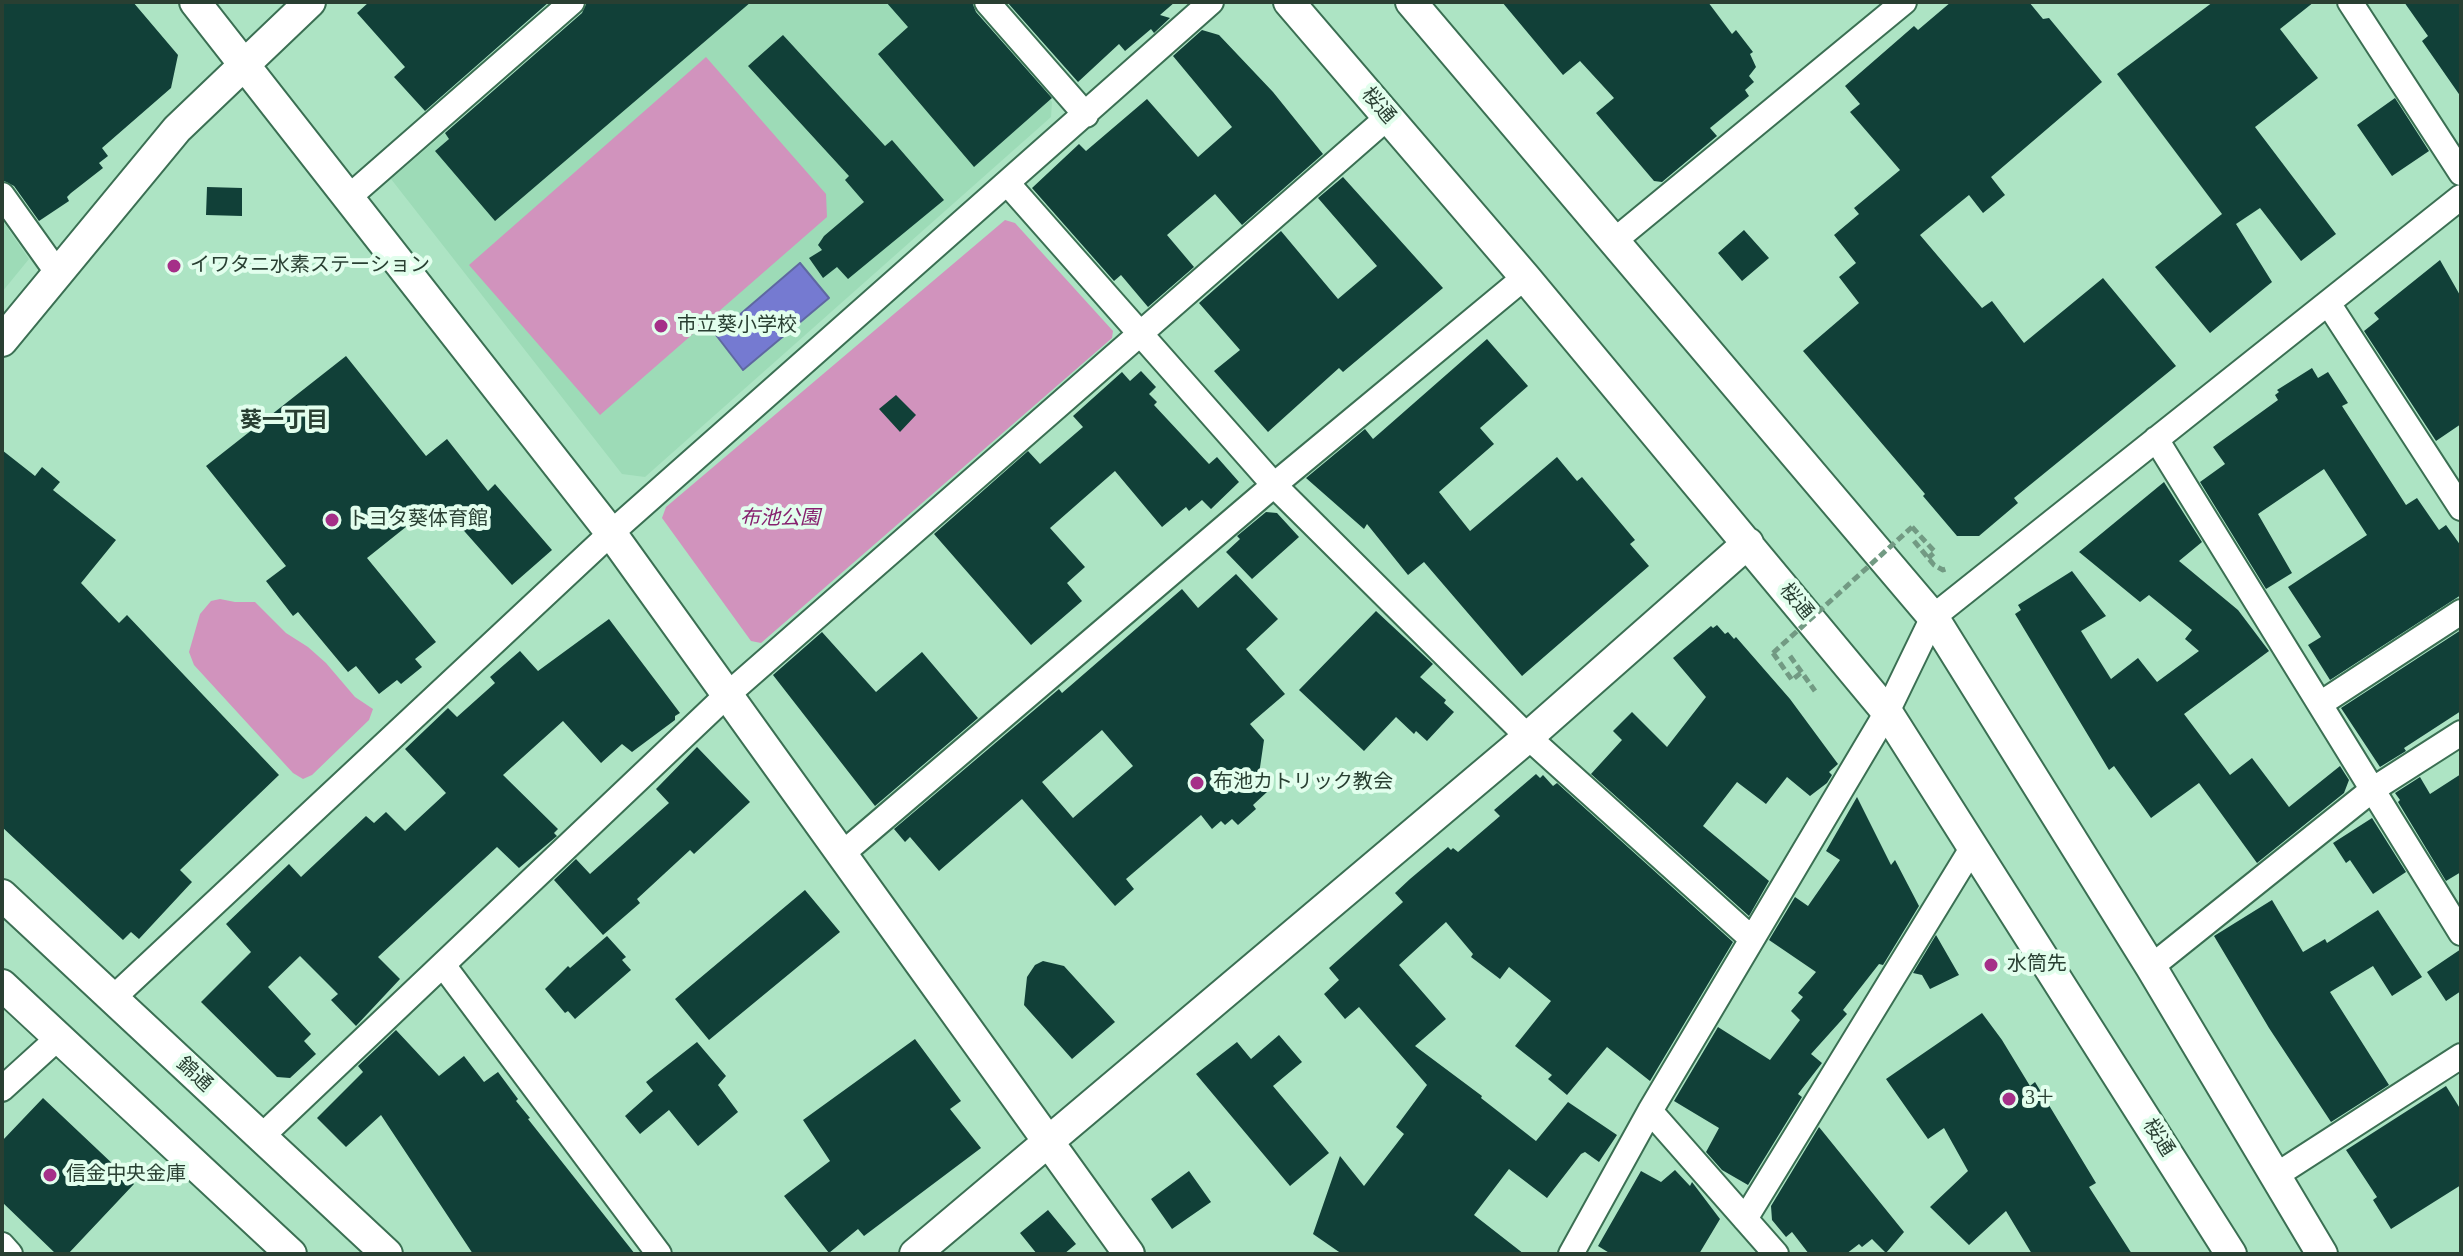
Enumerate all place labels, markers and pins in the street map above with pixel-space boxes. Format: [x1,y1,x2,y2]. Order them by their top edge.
place label: イワタニ水素ステーション [190,254,430,278]
marker: イワタニ水素ステーション [165,257,183,275]
place label: 市立葵小学校 [677,314,797,338]
marker: 市立葵小学校 [652,317,670,335]
place label: トヨタ葵体育館 [348,508,488,532]
marker: トヨタ葵体育館 [323,511,341,529]
place label: 布池カトリック教会 [1213,771,1393,795]
marker: 布池カトリック教会 [1188,774,1206,792]
place label: 水筒先 [2007,953,2067,977]
marker: 水筒先 [1982,956,2000,974]
place label: 3＋ [2025,1087,2055,1111]
marker: 3＋ [2000,1090,2018,1108]
place label: 信金中央金庫 [66,1163,186,1187]
marker: 信金中央金庫 [41,1166,59,1184]

